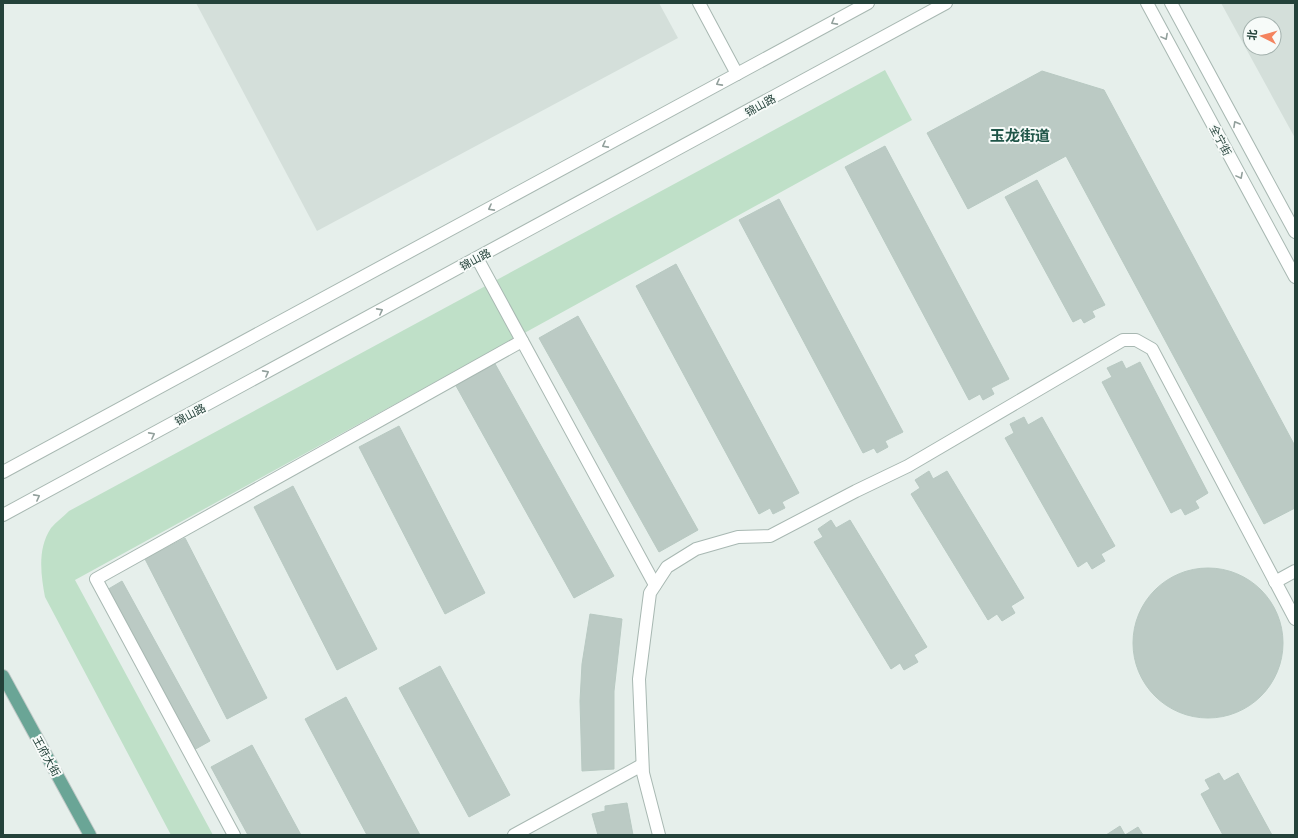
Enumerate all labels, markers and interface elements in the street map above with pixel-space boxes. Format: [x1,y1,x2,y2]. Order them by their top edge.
north arrow [1242,16,1282,56]
one-way arrow [831,17,838,24]
text: 北 [1245,29,1259,41]
one-way arrow [1161,33,1168,40]
one-way arrow [716,79,723,86]
street label: 锦山路 [742,91,778,119]
one-way arrow [1234,121,1241,128]
street label: 全宁街 [1208,122,1234,158]
district label: 玉龙街道 [990,126,1050,144]
one-way arrow [602,141,609,148]
one-way arrow [1236,172,1243,179]
one-way arrow [488,203,495,210]
street label: 锦山路 [457,246,493,272]
one-way arrow [376,308,383,315]
one-way arrow [262,370,269,377]
street label: 锦山路 [172,401,208,427]
one-way arrow [147,432,155,439]
one-way arrow [33,494,40,501]
street label: 王府大街 [31,734,63,778]

